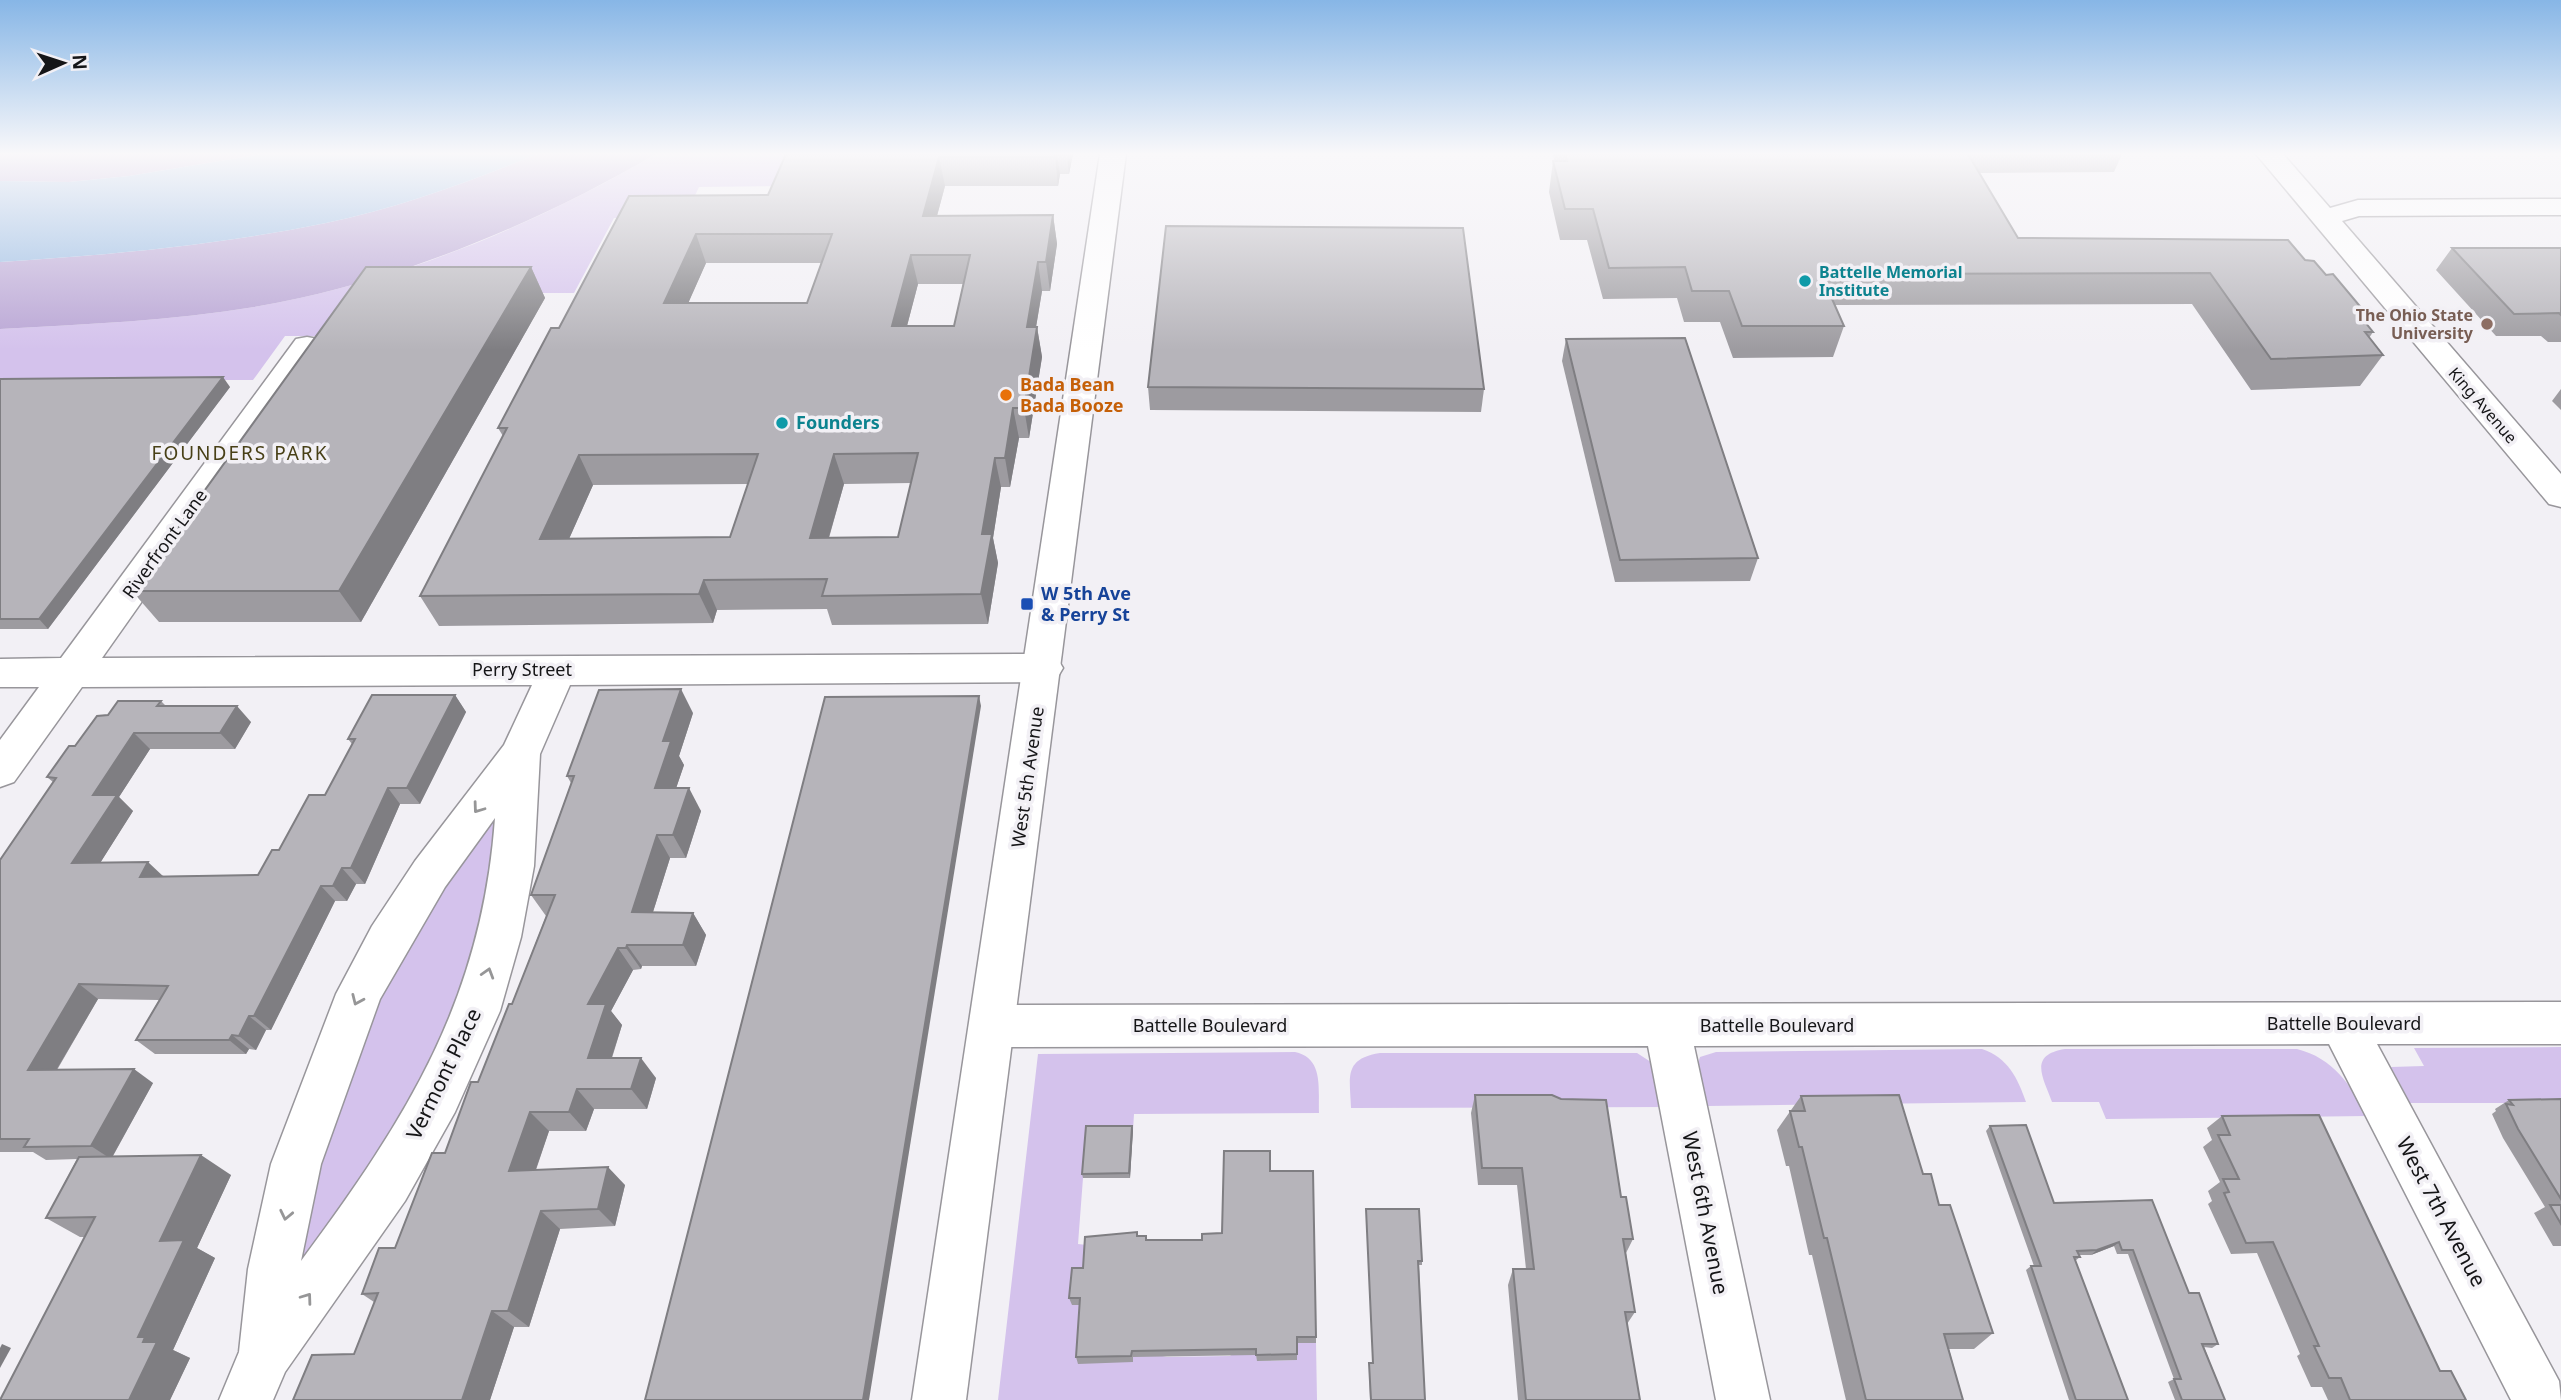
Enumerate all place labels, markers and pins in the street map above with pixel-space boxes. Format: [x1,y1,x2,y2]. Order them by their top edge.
place label: Battelle Memorial Institute [1819,261,1962,301]
marker: Battelle Memorial Institute [1797,273,1813,289]
place label: The Ohio State University [2356,304,2474,344]
marker: The Ohio State University [2479,316,2495,332]
place label: Bada Bean Bada Booze [1020,372,1124,417]
marker: Bada Bean Bada Booze [998,387,1014,403]
place label: Founders [796,410,880,434]
marker: Founders [774,415,790,431]
place label: W 5th Ave & Perry St [1041,581,1131,626]
marker: W 5th Ave & Perry St [1019,596,1035,612]

